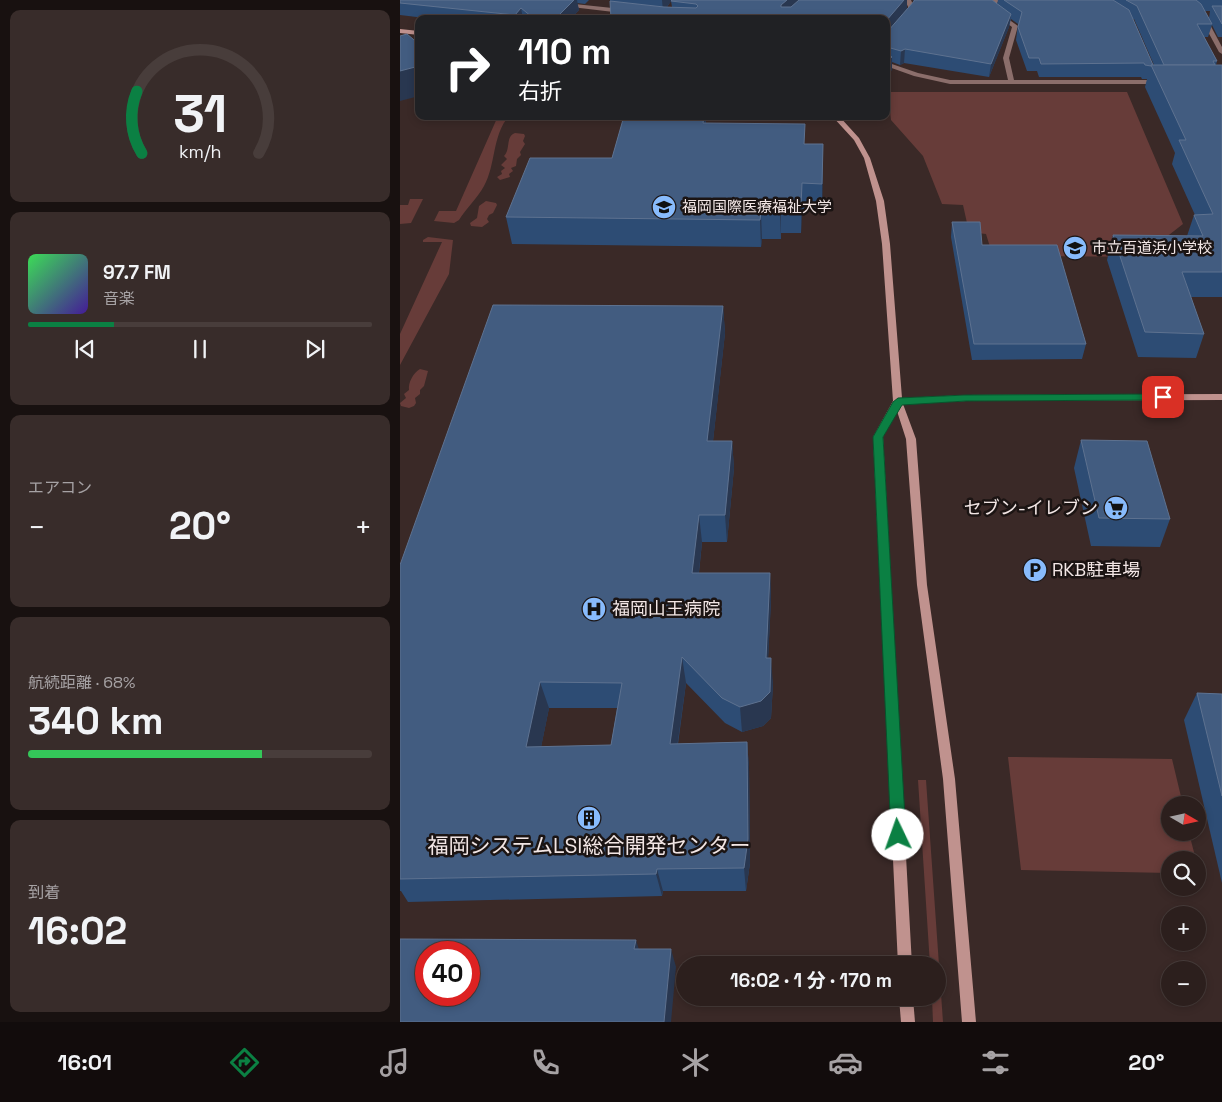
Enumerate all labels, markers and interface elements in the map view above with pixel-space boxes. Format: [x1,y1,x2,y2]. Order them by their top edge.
text: 110 m [518,30,611,74]
icon: right [435,35,500,100]
text: 右折 [518,77,562,105]
text: 31 [173,81,227,147]
text: km/h [179,140,221,163]
school or university icon: 福岡国際医療福祉大学 [651,194,677,220]
place label: 福岡国際医療福祉大学 [682,197,832,216]
school or university icon: 市立百道浜小学校 [1062,235,1088,261]
place label: 市立百道浜小学校 [1092,238,1212,257]
text: 97.7 FM [103,260,171,285]
text: 音楽 [103,288,135,309]
icon: previous [71,335,99,363]
icon: pause [186,335,214,363]
icon: next [301,335,329,363]
pin [1142,376,1184,418]
icon: arrive [1149,383,1177,411]
text: エアコン [28,477,92,498]
supermarket icon: セブン-イレブン [1103,495,1129,521]
place label: セブン-イレブン [964,496,1098,519]
text: 20° [169,502,231,550]
text: − [28,509,45,545]
text: + [355,509,372,545]
parking icon: RKB駐車場 [1022,557,1048,583]
place label: RKB駐車場 [1052,558,1140,581]
hospital icon: 福岡山王病院 [581,596,607,622]
place label: 福岡山王病院 [612,597,720,620]
text: 航続距離 · 68% [28,672,135,693]
text: 340 km [28,697,163,745]
north arrow [1161,796,1206,841]
map controls [1161,796,1206,1006]
building icon: 福岡システムLSI総合開発センター [576,805,602,831]
position arrow [871,808,923,860]
place label: 福岡システムLSI総合開発センター [428,832,750,859]
button: search [1161,851,1206,896]
text: 到着 [28,882,60,903]
button: + [1161,906,1206,951]
text: 16:02 [28,907,127,955]
speed limit sign: 40 [415,941,480,1006]
button: − [1161,961,1206,1006]
text: 16:02 · 1 分 · 170 m [730,968,892,993]
icon: directions [227,1045,262,1080]
icon: music [377,1045,412,1080]
icon: phone [528,1045,563,1080]
icon: climate [678,1045,713,1080]
icon: car [828,1045,863,1080]
icon: filters [978,1045,1013,1080]
text: 16:01 [58,1048,112,1076]
text: 20° [1128,1048,1164,1076]

